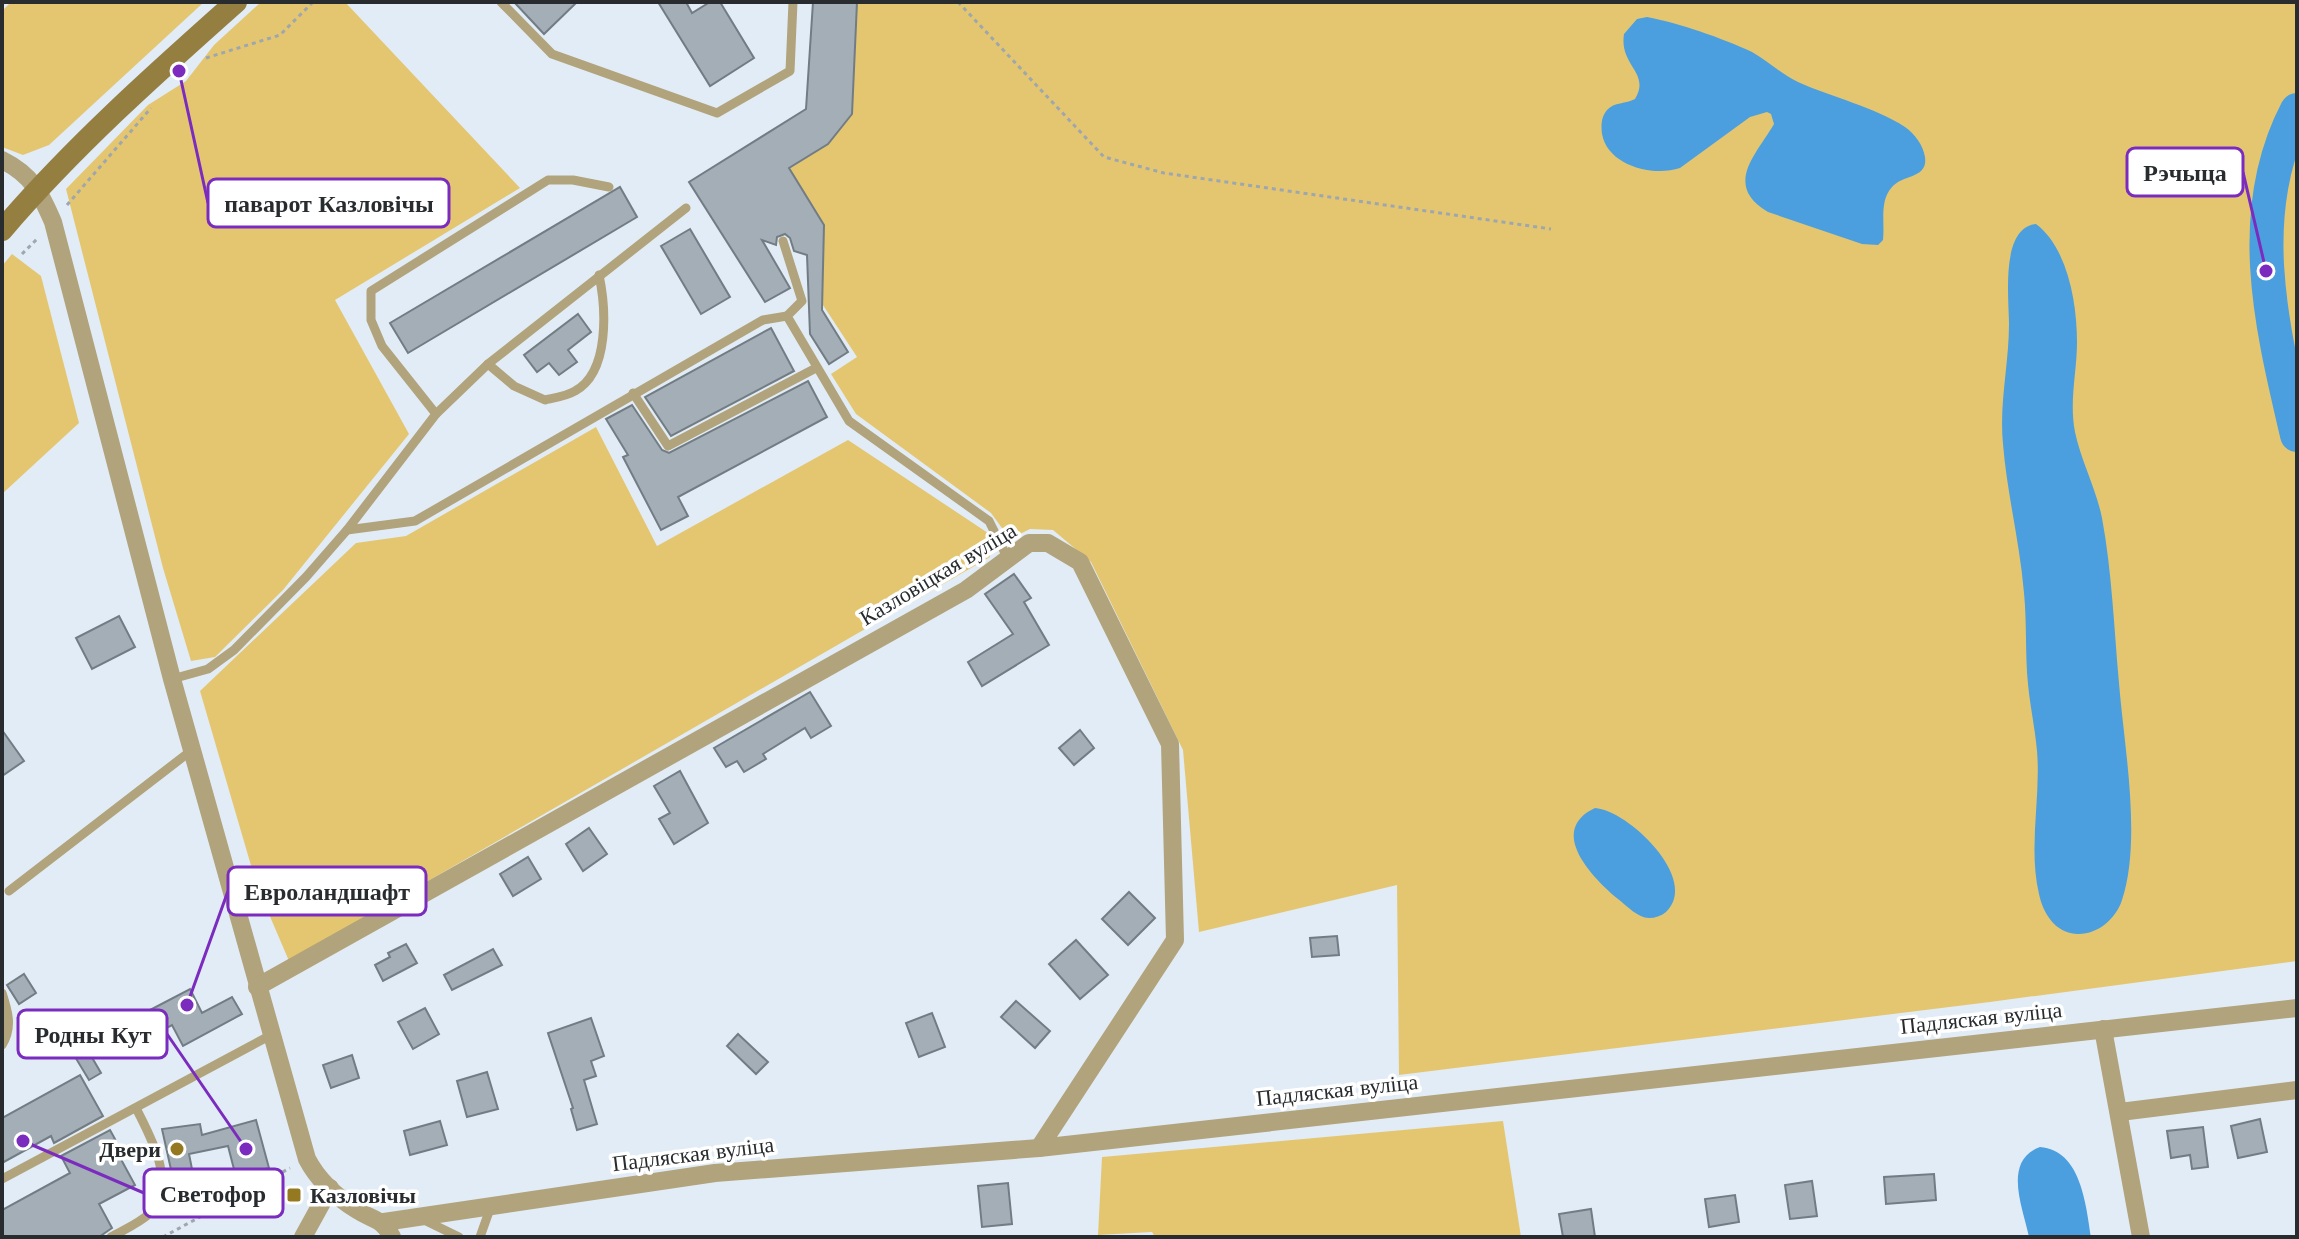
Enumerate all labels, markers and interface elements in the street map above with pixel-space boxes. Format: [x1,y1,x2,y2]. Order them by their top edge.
callout: Рэчыца [2127,148,2243,196]
text: Рэчыца [2143,158,2227,187]
callout: паварот Казловічы [208,179,449,227]
text: паварот Казловічы [224,189,434,218]
street label: Казловіцкая вуліца [855,516,1021,631]
callout: Евроландшафт [228,867,426,915]
text: Евроландшафт [244,877,410,906]
street label: Падляская вуліца [1899,996,2063,1040]
callout: Родны Кут [18,1010,167,1058]
text: Родны Кут [34,1020,152,1049]
street label: Падляская вуліца [1255,1068,1419,1112]
street label: Падляская вуліца [611,1131,776,1177]
place label: Двери [99,1136,161,1163]
marker: Двери [168,1140,186,1158]
callout: Светофор [144,1169,283,1217]
text: Светофор [160,1179,266,1208]
place label: Казловічы [310,1182,416,1209]
marker: Казловічы [285,1186,303,1204]

